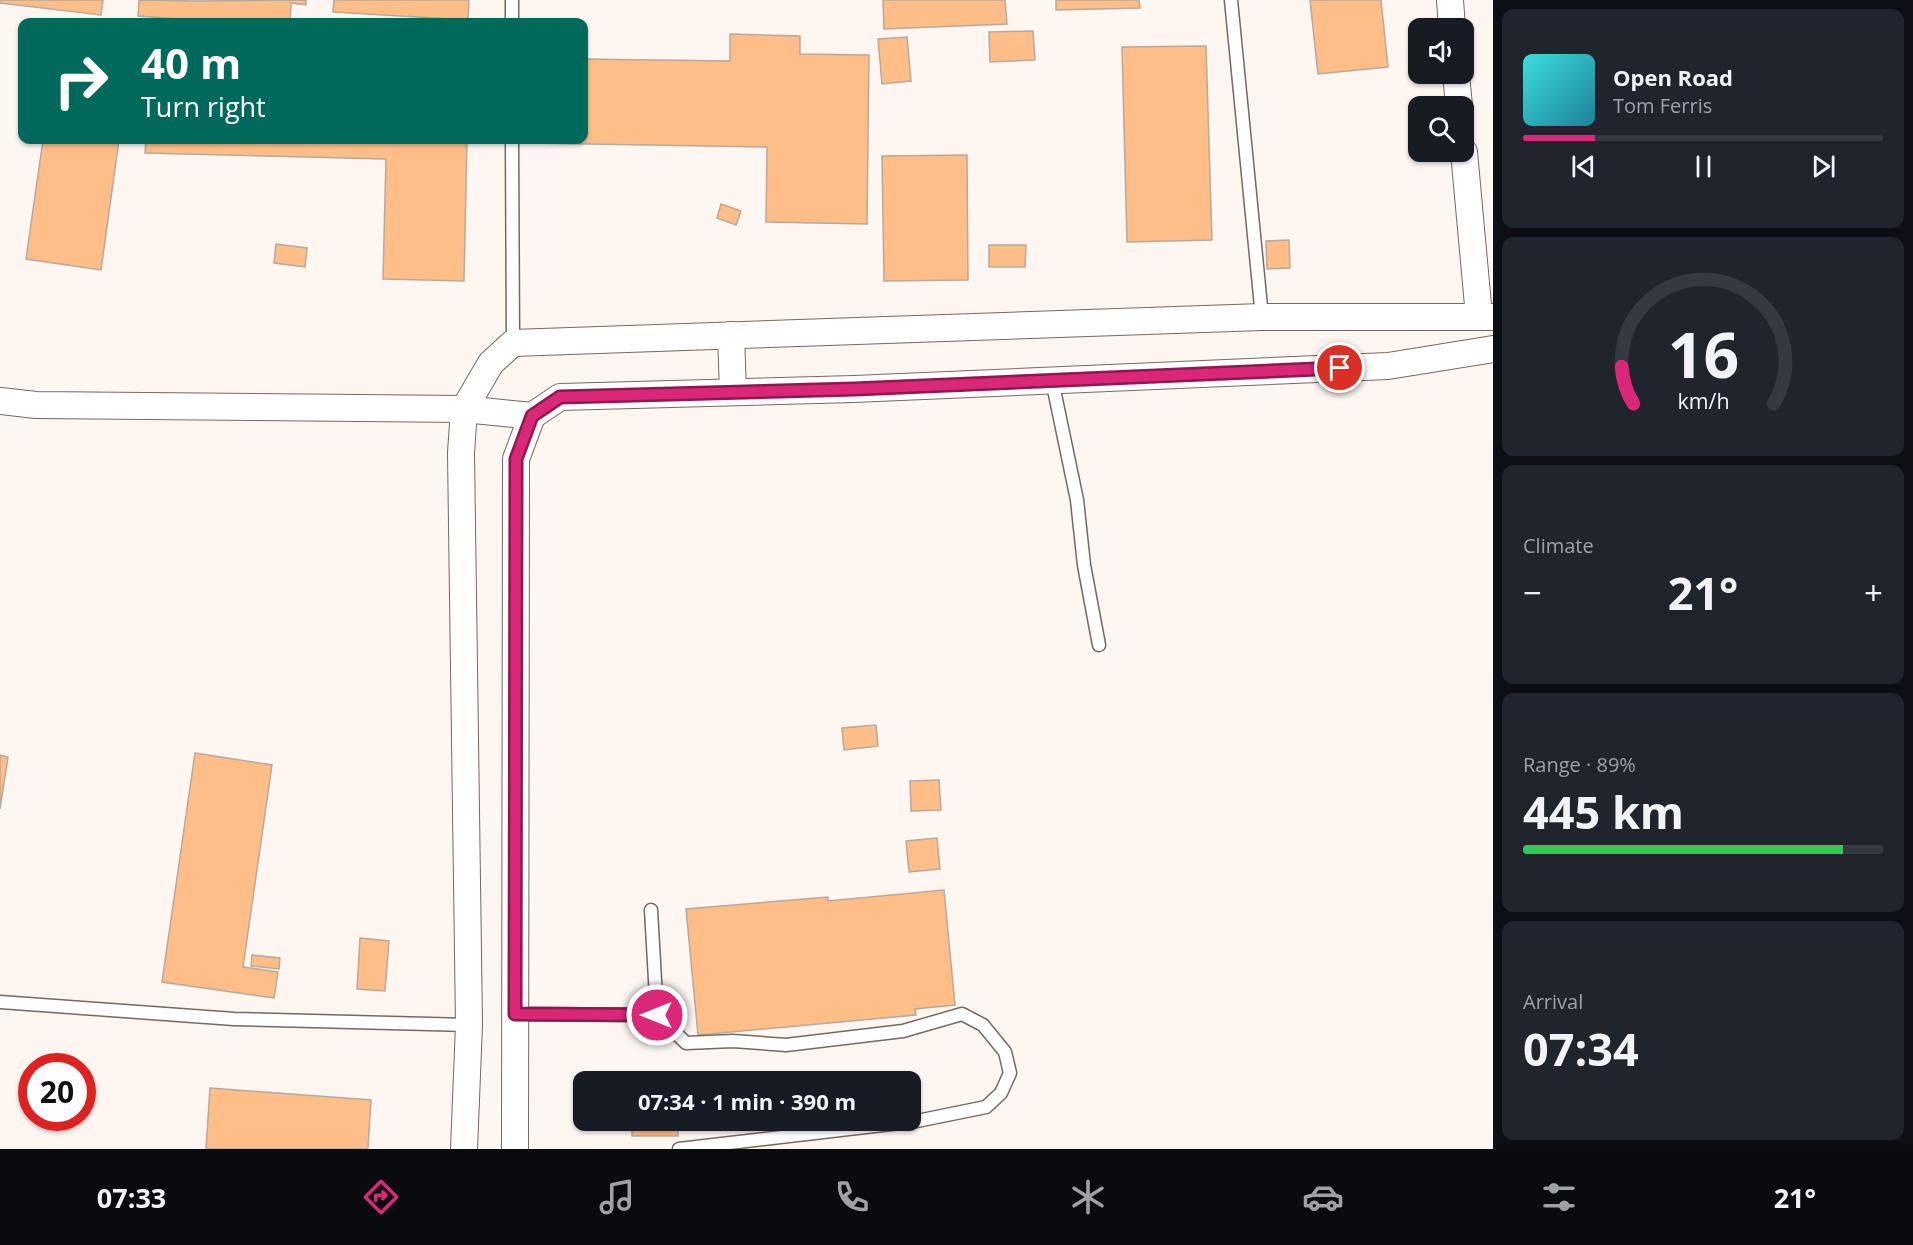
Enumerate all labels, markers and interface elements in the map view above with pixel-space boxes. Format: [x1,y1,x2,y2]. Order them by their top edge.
map controls [1408,18,1474,162]
button: sound [1408,18,1474,84]
text: 40 m [141,34,241,91]
icon: right [42,42,120,120]
text: Open Road [1613,62,1733,92]
text: Turn right [141,88,266,125]
text: Tom Ferris [1613,92,1712,119]
button: search [1408,96,1474,162]
icon: previous [1567,150,1600,183]
icon: pause [1687,150,1720,183]
icon: next [1807,150,1840,183]
text: 16 [1667,311,1739,396]
pin [1314,342,1365,393]
icon: arrive [1323,351,1356,384]
text: km/h [1677,386,1729,415]
text: Climate [1523,532,1594,559]
text: 21° [1668,562,1738,623]
text: − [1523,570,1542,615]
text: + [1864,570,1883,615]
text: Range · 89% [1523,751,1636,778]
text: 445 km [1523,781,1684,842]
position arrow [625,983,689,1047]
text: Arrival [1523,988,1583,1015]
text: 07:34 [1523,1018,1639,1079]
speed limit sign: 20 [18,1053,96,1131]
text: 07:34 · 1 min · 390 m [638,1086,856,1116]
icon: directions [360,1176,402,1218]
icon: music [596,1176,638,1218]
icon: phone [831,1176,873,1218]
icon: climate [1067,1176,1109,1218]
icon: car [1302,1176,1344,1218]
icon: filters [1538,1176,1580,1218]
text: 07:33 [97,1179,166,1216]
text: 21° [1774,1179,1816,1216]

